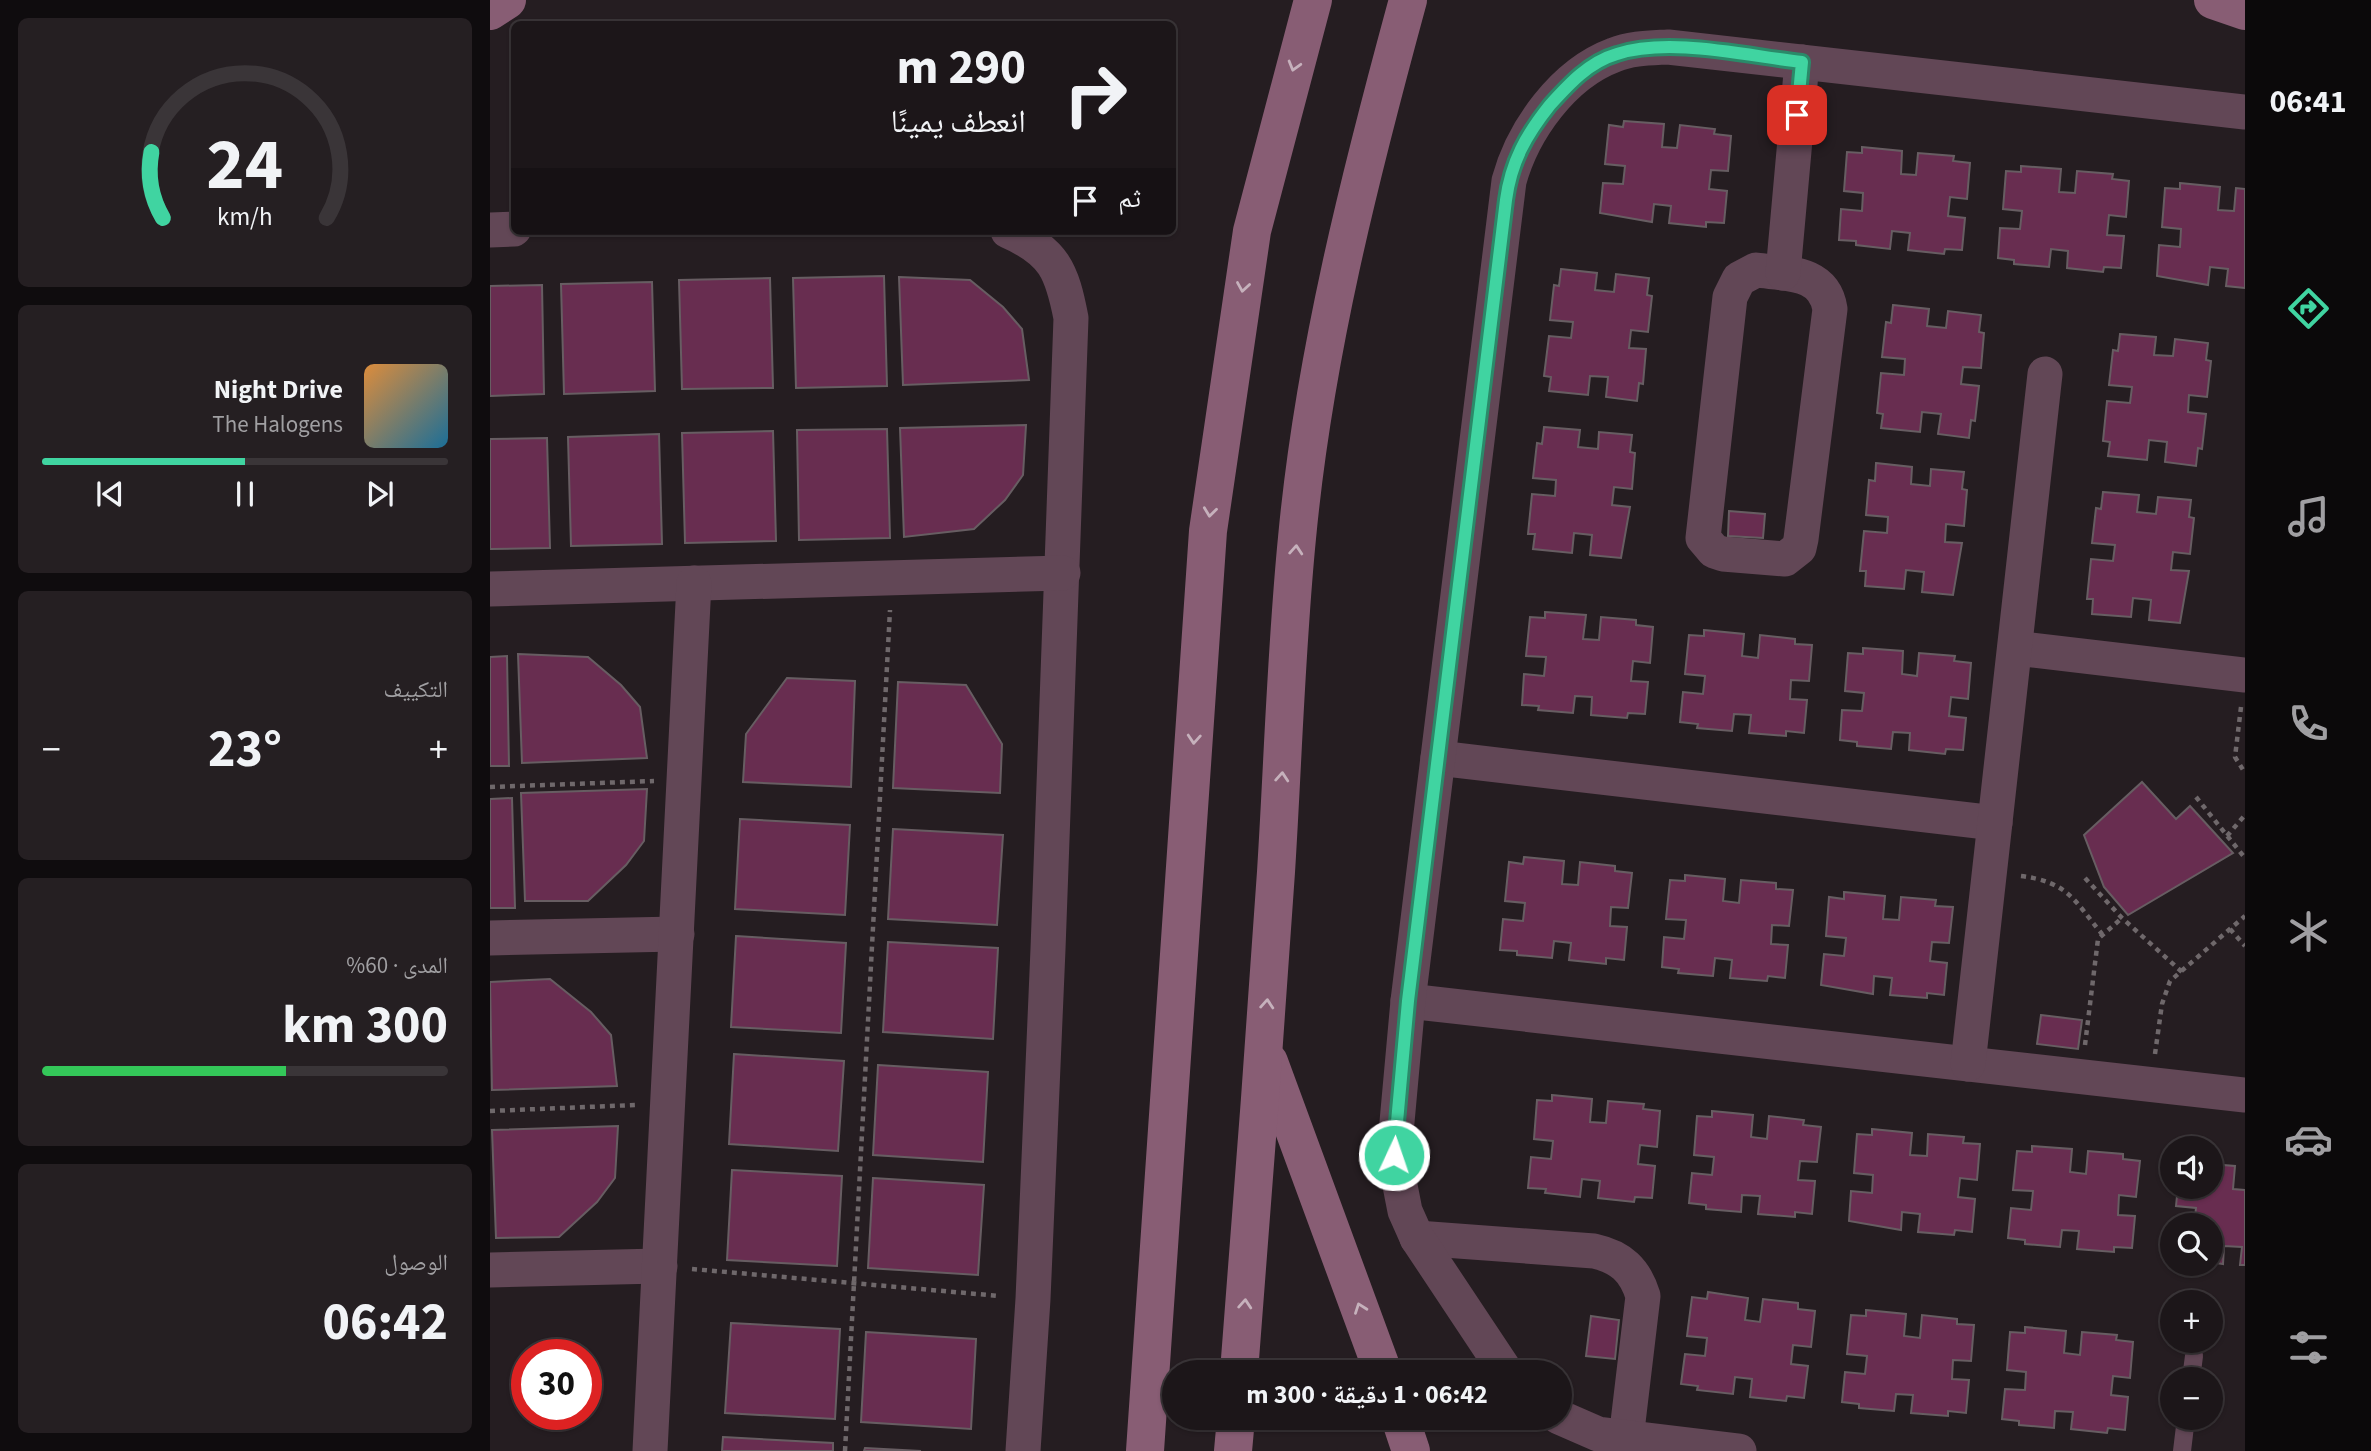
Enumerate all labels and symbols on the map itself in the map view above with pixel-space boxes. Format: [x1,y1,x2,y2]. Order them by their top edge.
one-way arrow [1288,60,1303,72]
pin [1767,85,1827,145]
one-way arrow [1235,281,1250,293]
one-way arrow [1203,506,1218,518]
one-way arrow [1288,544,1303,555]
one-way arrow [1186,734,1201,745]
one-way arrow [1274,771,1289,782]
one-way arrow [1260,998,1275,1009]
position arrow [1357,1118,1431,1192]
one-way arrow [1237,1298,1252,1309]
one-way arrow [1354,1302,1368,1314]
speed limit sign: 30 [511,1339,602,1430]

